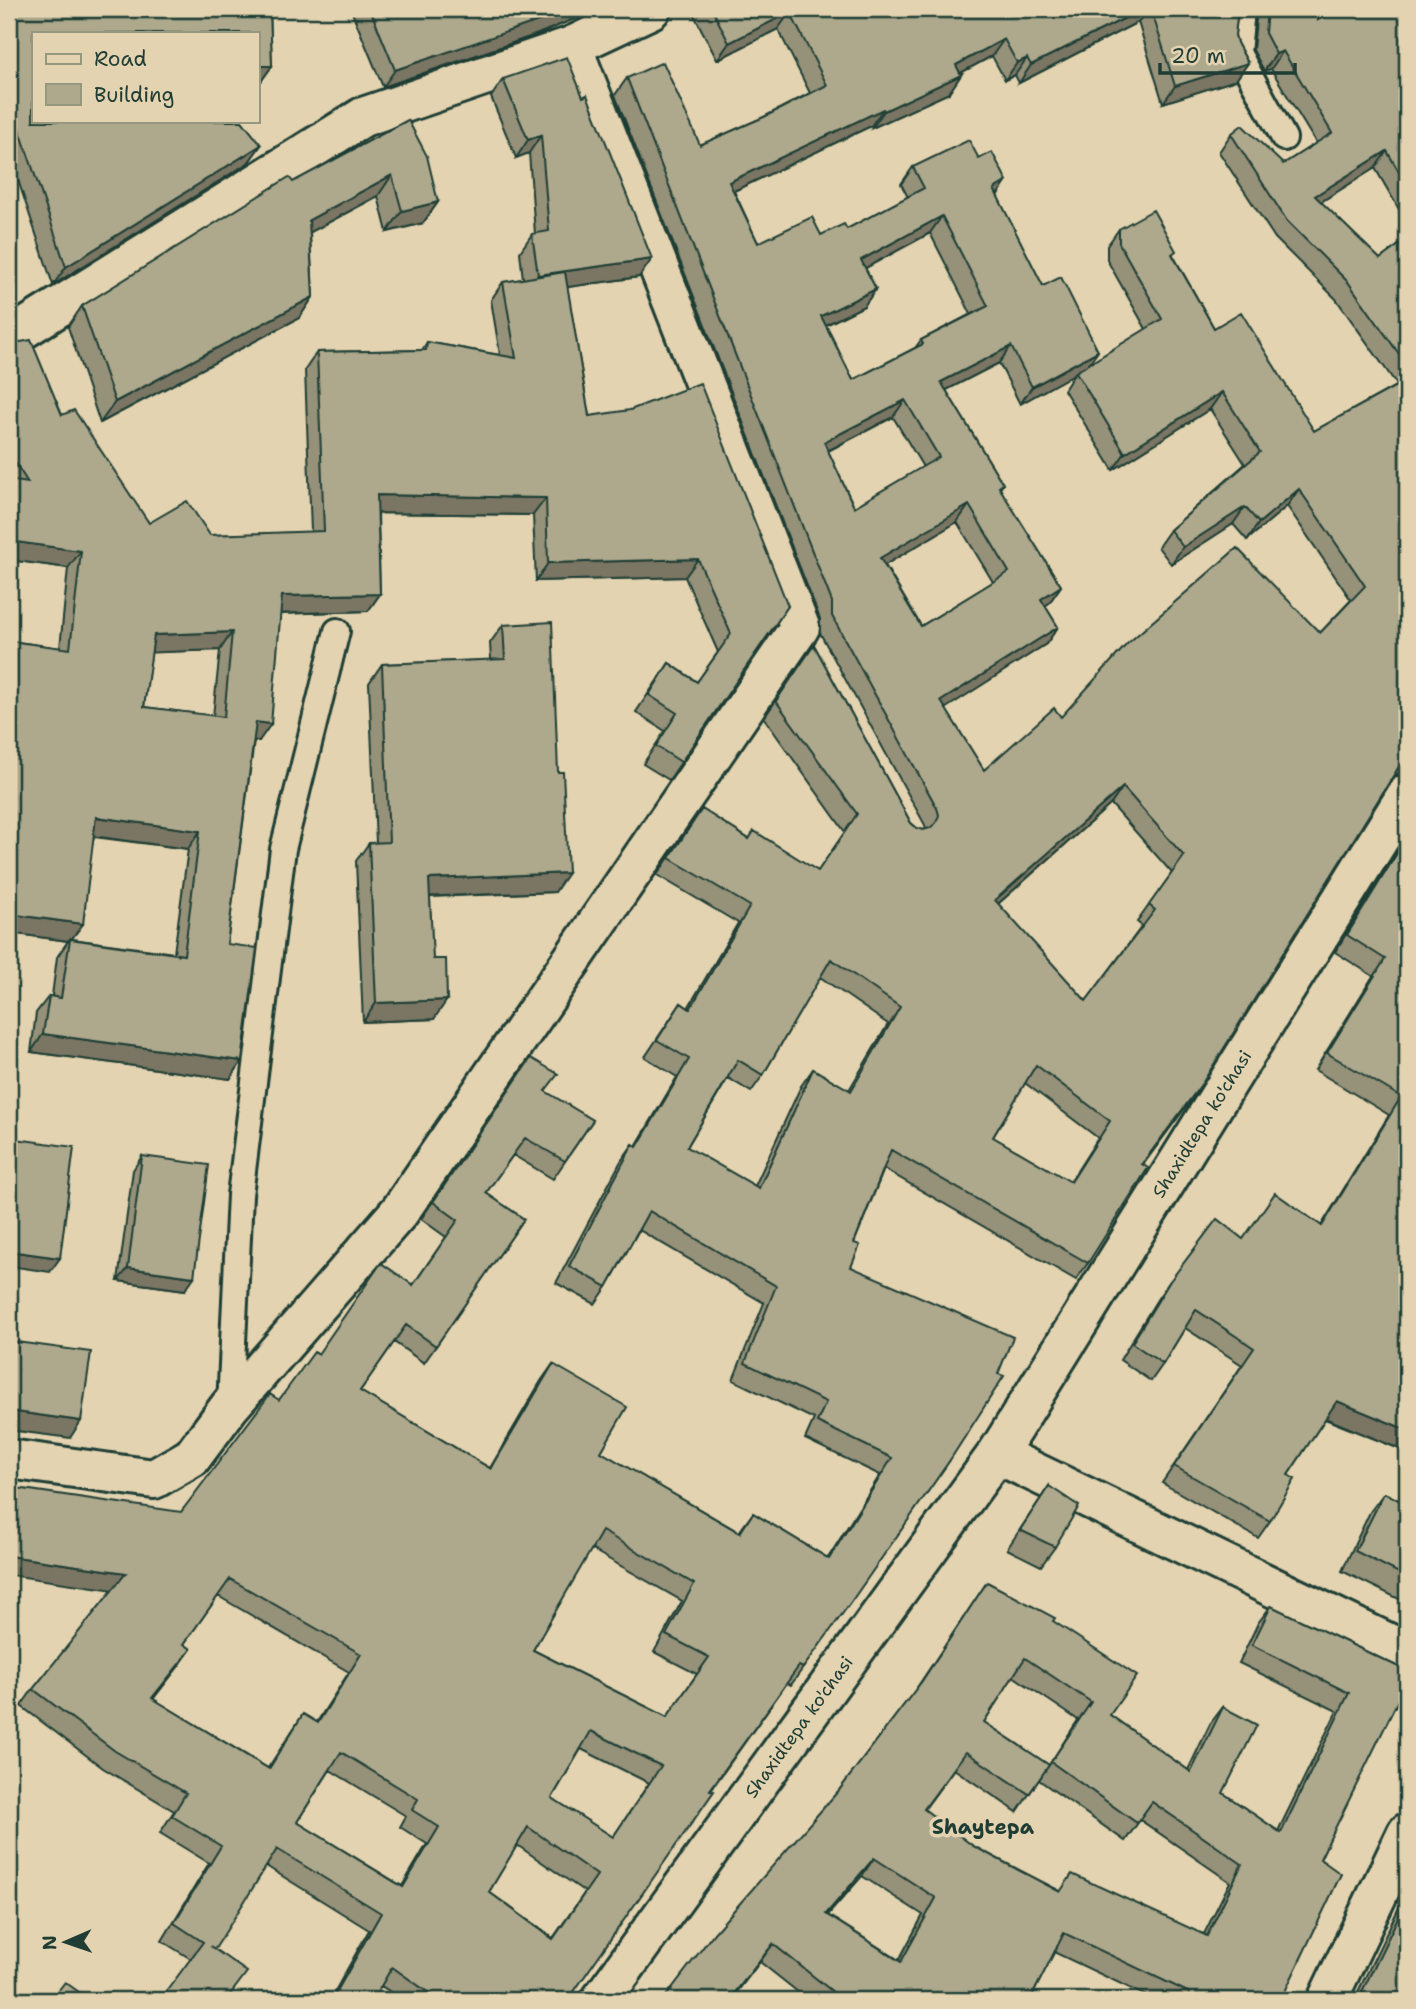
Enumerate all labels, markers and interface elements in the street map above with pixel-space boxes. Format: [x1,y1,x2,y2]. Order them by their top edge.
legend [32,32,259,122]
scale bar [1160,32,1295,76]
text: 20 m [1171,42,1225,70]
text: Road [94,45,147,73]
text: Building [94,81,174,109]
street label: Shaxidtepa ko'chasi [1147,1046,1257,1202]
street label: Shaxidtepa ko'chasi [739,1651,859,1803]
district label: Shaytepa [932,1813,1035,1841]
north arrow [32,1908,102,1978]
text: N [37,1935,62,1951]

